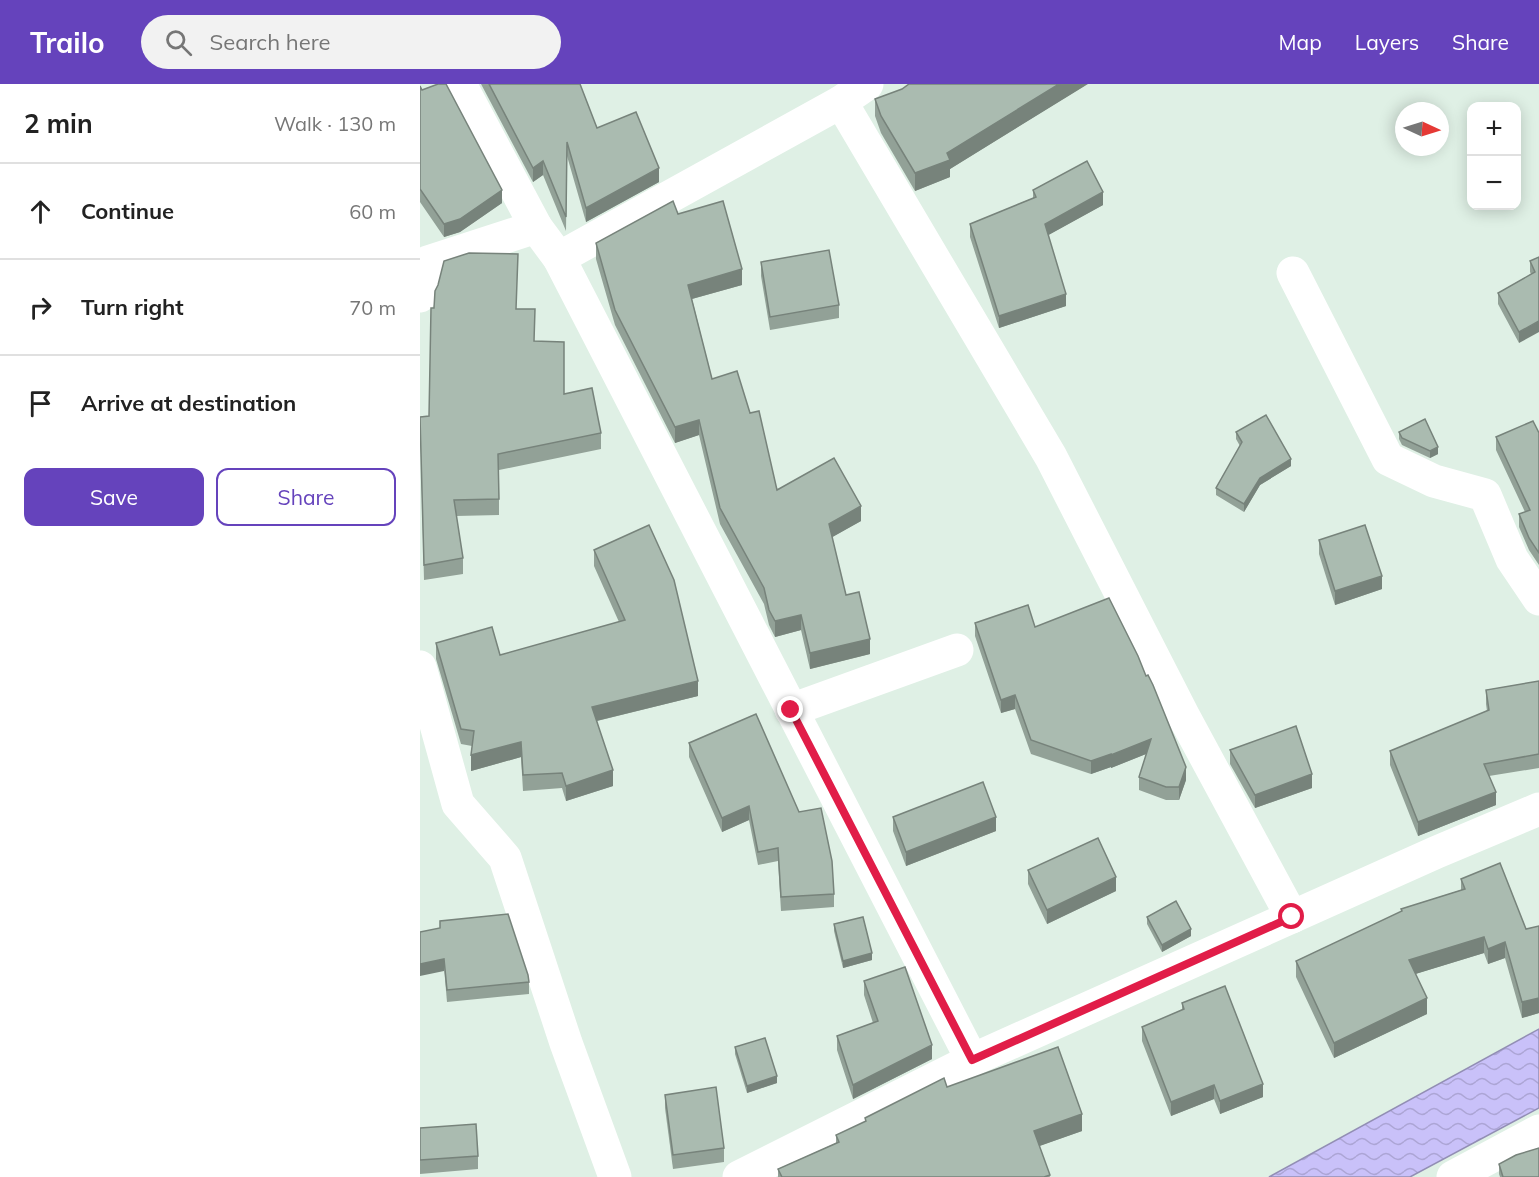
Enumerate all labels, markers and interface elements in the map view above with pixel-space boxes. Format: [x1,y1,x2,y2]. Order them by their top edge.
search box [141,15,561,69]
text: Trailo [30,25,105,60]
icon: search [162,26,195,59]
text: Search here [210,28,331,56]
text: Map [1279,29,1322,55]
text: Layers [1355,29,1419,55]
text: Share [1452,29,1509,55]
north arrow [1395,102,1449,156]
map controls [1467,102,1521,210]
button: + [1467,102,1521,156]
text: 2 min [24,107,93,140]
text: Walk · 130 m [274,111,396,136]
button: − [1467,156,1521,210]
icon: ahead [24,195,57,228]
text: Continue [81,197,174,225]
text: 60 m [349,199,396,224]
icon: right [24,291,57,324]
text: Turn right [81,293,184,321]
text: 70 m [349,295,396,320]
icon: arrive [24,387,57,420]
text: Arrive at destination [81,389,296,417]
button: Save [24,468,204,526]
button: Share [216,468,396,526]
route end [777,696,803,722]
route start [1278,903,1304,929]

